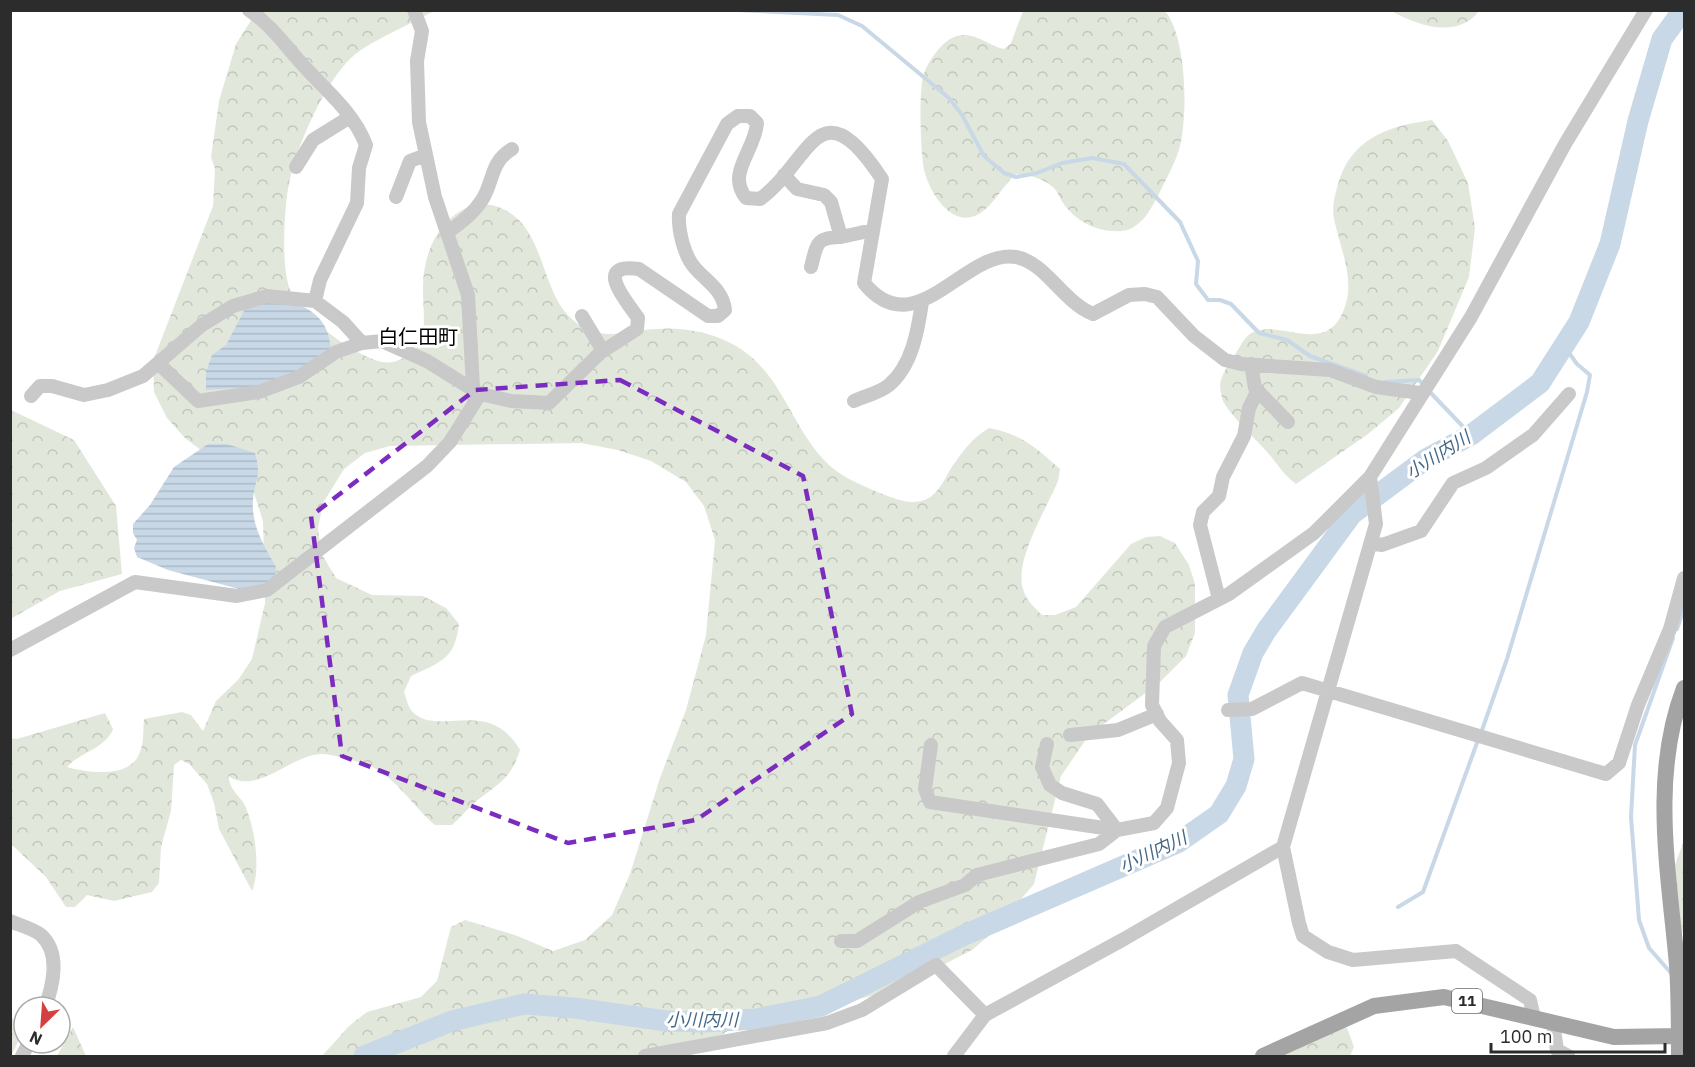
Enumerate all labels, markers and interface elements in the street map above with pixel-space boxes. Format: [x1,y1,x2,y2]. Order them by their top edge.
district label: 白仁田町 [378,323,458,350]
water label: 小川内川 [1401,425,1476,483]
water label: 小川内川 [1115,825,1192,877]
road number: 11 [1452,989,1482,1013]
north arrow [12,995,72,1055]
water label: 小川内川 [666,1008,740,1031]
scale bar [1491,1016,1665,1054]
text: 100 m [1500,1025,1552,1048]
text: N [26,1027,45,1050]

